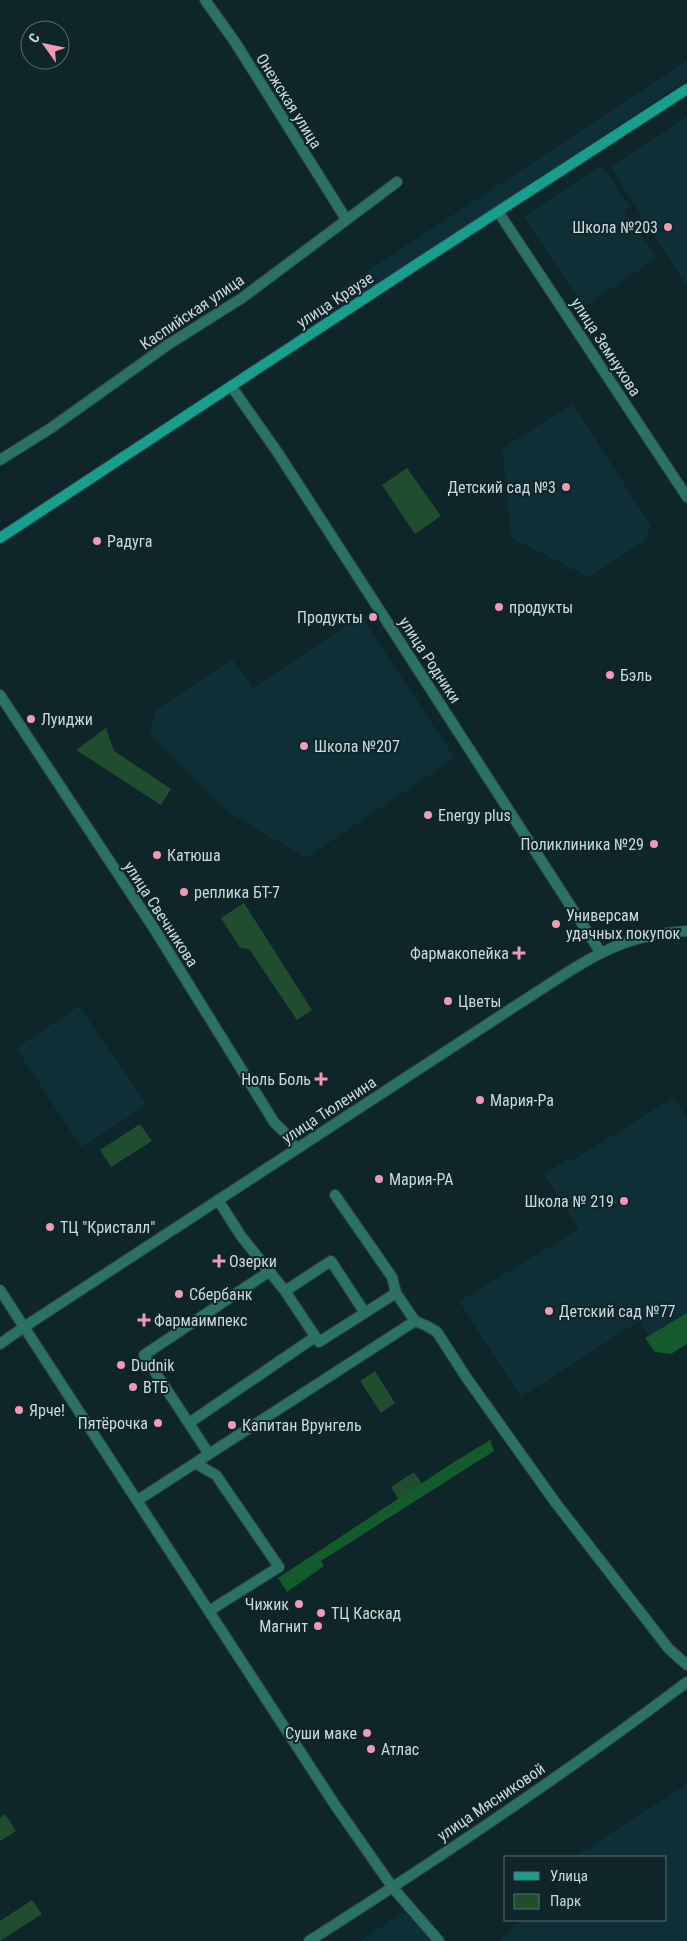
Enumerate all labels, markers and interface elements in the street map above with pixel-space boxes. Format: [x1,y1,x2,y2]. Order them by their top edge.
north arrow [20,20,70,70]
text: С [25,30,43,46]
street label: Онежская улица [252,50,326,152]
place label: Школа №203 [572,218,658,237]
marker: Школа №203 [662,221,674,233]
street label: улица Краузе [293,268,377,332]
street label: Каспийская улица [136,270,248,354]
street label: улица Земнухова [567,294,645,400]
place label: Детский сад №3 [447,478,556,497]
marker: Детский сад №3 [560,481,572,493]
place label: Радуга [107,532,152,551]
marker: Радуга [91,535,103,547]
place label: продукты [509,598,573,617]
marker: продукты [493,601,505,613]
place label: Продукты [297,608,363,627]
marker: Продукты [367,611,379,623]
street label: улица Родники [395,613,465,707]
place label: Бэль [620,666,652,685]
marker: Бэль [604,669,616,681]
place label: Луиджи [41,710,93,729]
marker: Луиджи [25,713,37,725]
place label: Школа №207 [314,737,400,756]
marker: Школа №207 [298,740,310,752]
place label: Energy plus [438,806,511,825]
marker: Energy plus [422,809,434,821]
place label: Поликлиника №29 [521,835,644,854]
marker: Поликлиника №29 [648,838,660,850]
place label: Катюша [167,846,221,865]
marker: Катюша [151,849,163,861]
street label: улица Свечникова [120,858,202,970]
place label: реплика БТ-7 [194,883,280,902]
marker: реплика БТ-7 [178,886,190,898]
place label: Универсам удачных покупок [566,906,681,943]
marker: Универсам удачных покупок [550,918,562,930]
place label: Фармакопейка [410,944,509,963]
marker: Фармакопейка [513,947,525,959]
place label: Цветы [458,992,501,1011]
marker: Цветы [442,995,454,1007]
place label: Ноль Боль [241,1070,311,1089]
street label: улица Тюленина [278,1072,380,1148]
marker: Ноль Боль [315,1073,327,1085]
place label: Мария-Ра [490,1091,554,1110]
marker: Мария-Ра [474,1094,486,1106]
place label: Мария-РА [389,1170,454,1189]
marker: Мария-РА [373,1173,385,1185]
place label: Школа № 219 [524,1192,614,1211]
marker: Школа № 219 [618,1195,630,1207]
place label: ТЦ "Кристалл" [60,1218,155,1237]
marker: ТЦ "Кристалл" [44,1221,56,1233]
place label: Озерки [229,1252,277,1271]
marker: Озерки [213,1255,225,1267]
place label: Сбербанк [189,1285,253,1304]
marker: Сбербанк [173,1288,185,1300]
place label: Детский сад №77 [559,1302,676,1321]
marker: Детский сад №77 [543,1305,555,1317]
place label: Фармаимпекс [154,1311,247,1330]
marker: Фармаимпекс [138,1314,150,1326]
place label: Dudnik [131,1356,175,1375]
marker: Dudnik [115,1359,127,1371]
place label: ВТБ [143,1378,169,1397]
marker: ВТБ [127,1381,139,1393]
place label: Ярче! [29,1401,65,1420]
marker: Ярче! [13,1404,25,1416]
place label: Пятёрочка [78,1414,148,1433]
place label: Капитан Врунгель [242,1416,362,1435]
marker: Пятёрочка [152,1417,164,1429]
marker: Капитан Врунгель [226,1419,238,1431]
place label: Чижик [245,1595,289,1614]
marker: Чижик [293,1598,305,1610]
place label: ТЦ Каскад [331,1604,402,1623]
marker: ТЦ Каскад [315,1607,327,1619]
place label: Магнит [259,1617,308,1636]
marker: Магнит [312,1620,324,1632]
place label: Суши маке [285,1724,357,1743]
marker: Суши маке [361,1727,373,1739]
place label: Атлас [381,1740,419,1759]
marker: Атлас [365,1743,377,1755]
street label: улица Мясниковой [434,1759,548,1845]
legend [504,1856,667,1921]
text: Улица [550,1867,588,1885]
text: Парк [550,1892,581,1910]

